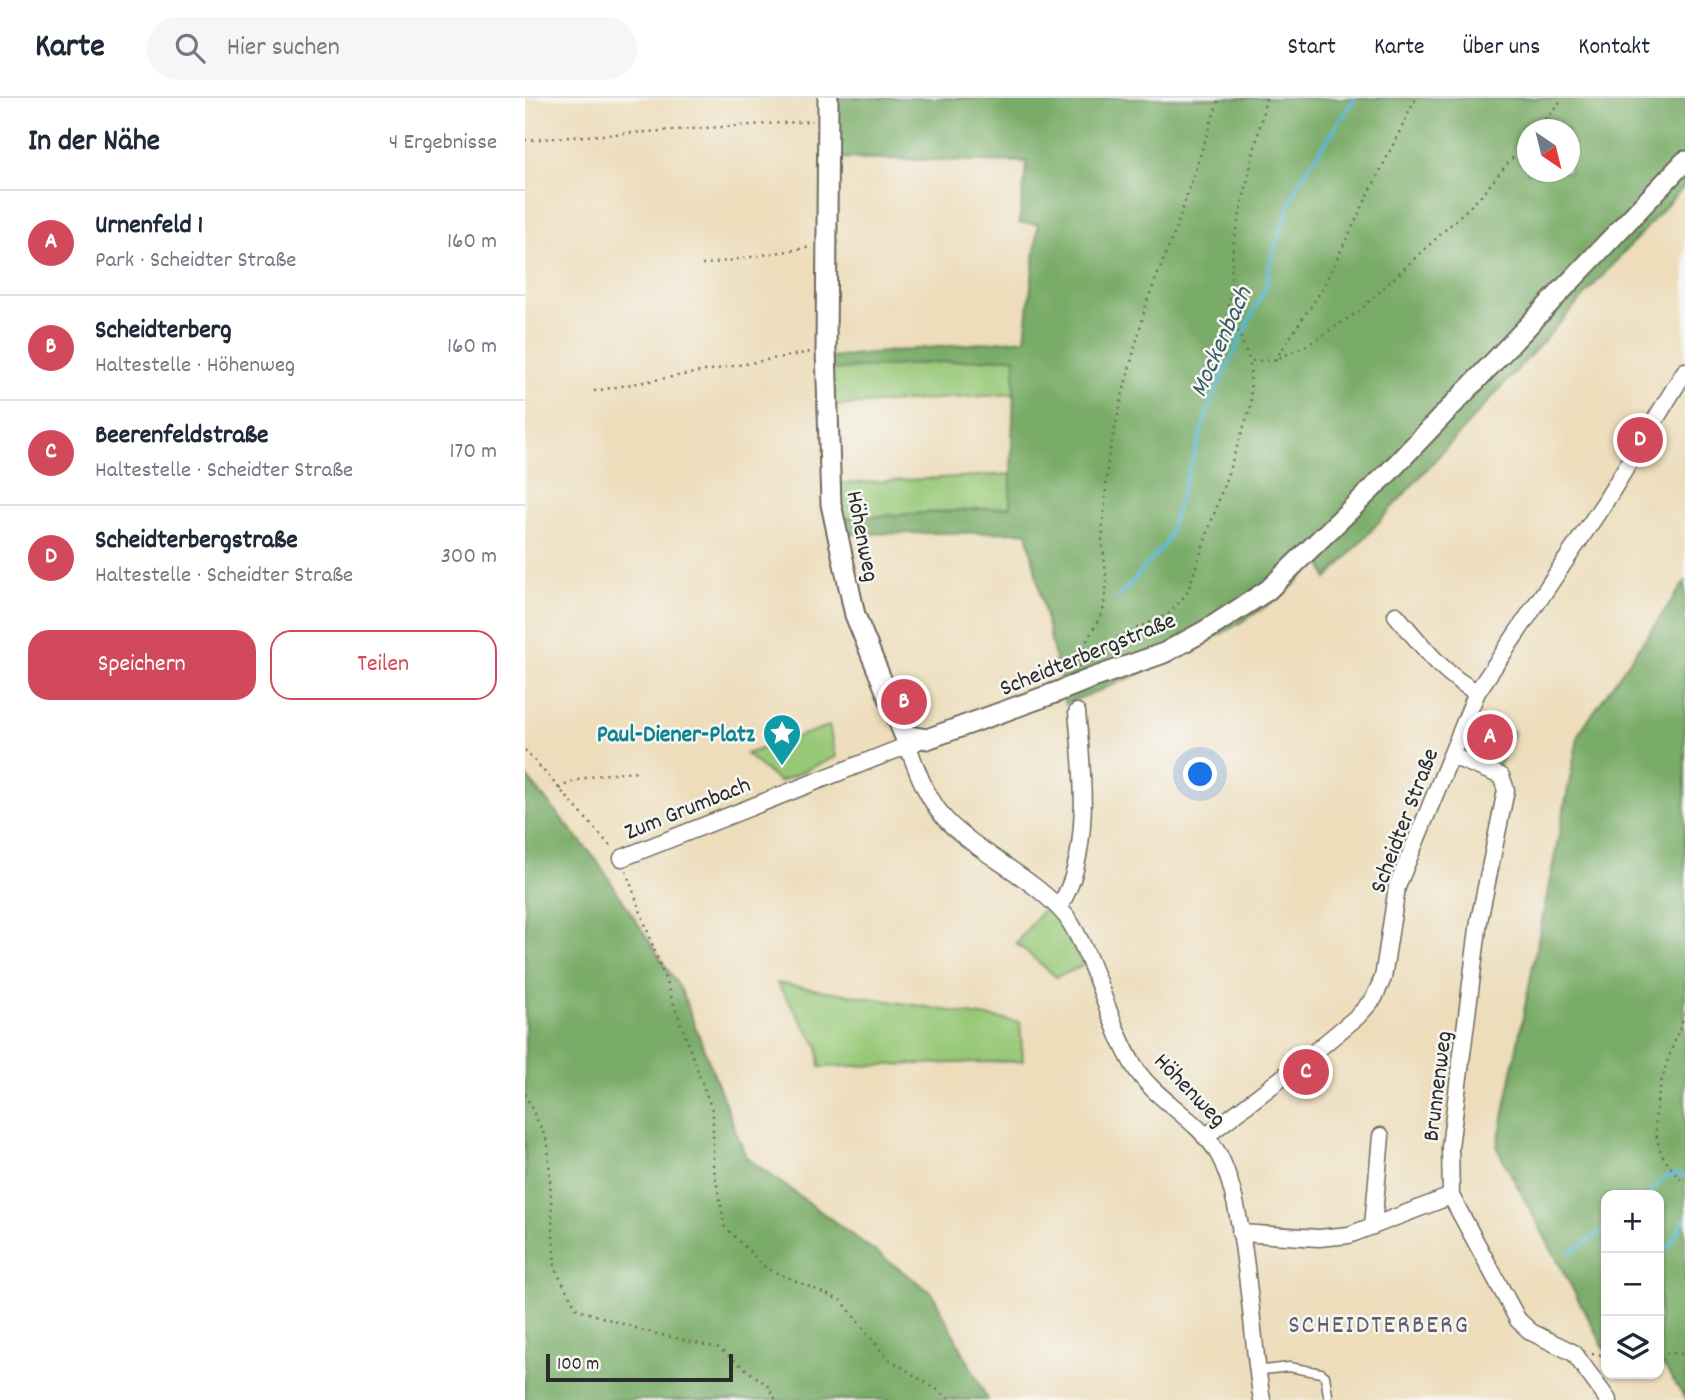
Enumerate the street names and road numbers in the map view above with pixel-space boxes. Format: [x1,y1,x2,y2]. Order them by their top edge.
street label: Höhenweg [836,488,887,585]
street label: Scheidterbergstraße [995,605,1181,707]
street label: Scheidter Straße [1363,744,1449,898]
street label: Zum Grumbach [620,769,756,850]
street label: Brunnenweg [1415,1029,1463,1144]
street label: Höhenweg [1145,1046,1233,1136]

